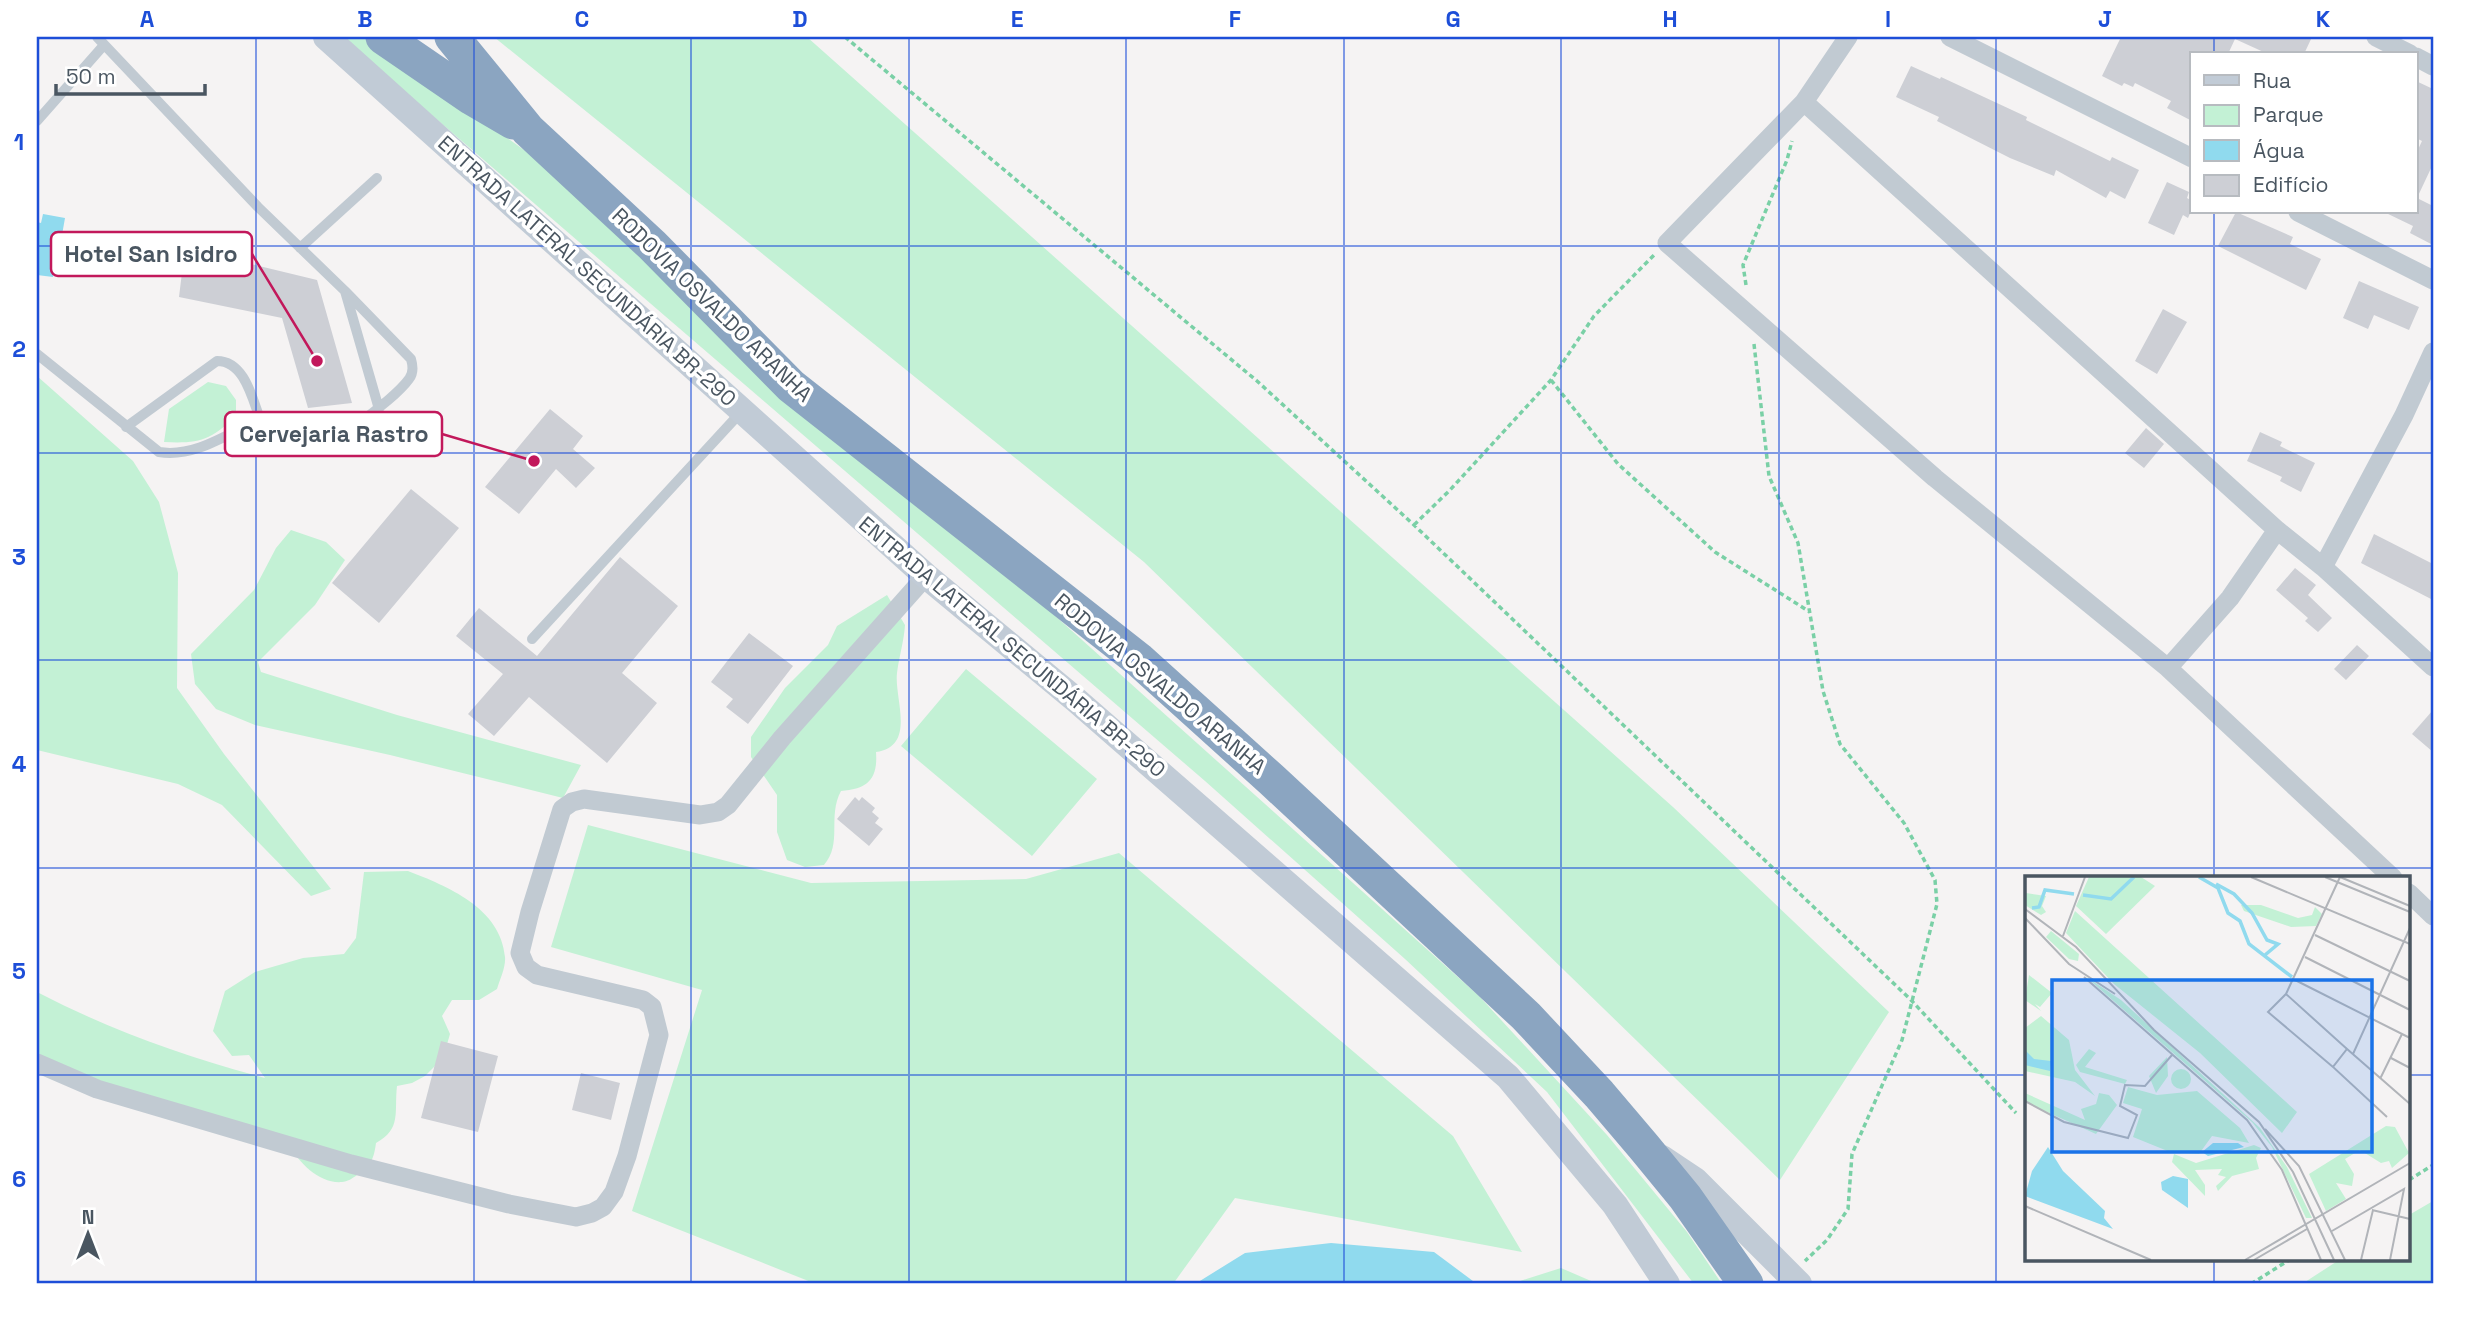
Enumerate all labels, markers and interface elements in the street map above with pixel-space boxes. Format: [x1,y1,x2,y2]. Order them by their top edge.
text: A [140,4,155,34]
text: B [357,4,373,34]
text: C [575,4,589,34]
text: D [792,4,808,34]
text: E [1011,4,1023,34]
text: F [1229,4,1241,34]
text: G [1445,4,1461,34]
text: H [1662,4,1678,34]
text: I [1885,4,1891,34]
text: J [2098,4,2112,34]
text: K [2316,4,2331,34]
scale bar [56,52,205,96]
legend [2190,52,2418,214]
text: 50 m [66,63,116,90]
text: Rua [2253,67,2291,94]
text: Parque [2253,101,2324,128]
text: 1 [14,127,24,157]
street label: ENTRADA LATERAL SECUNDÁRIA BR-290 [433,129,742,412]
text: Água [2253,137,2305,164]
text: Edifício [2253,171,2329,198]
street label: RODOVIA OSVALDO ARANHA [607,202,818,407]
callout: Hotel San Isidro [51,232,252,276]
text: Hotel San Isidro [64,239,238,269]
text: 2 [12,334,26,364]
callout: Cervejaria Rastro [225,412,442,456]
text: Cervejaria Rastro [239,419,429,449]
street label: ENTRADA LATERAL SECUNDÁRIA BR-290 [853,510,1171,783]
text: 3 [12,542,26,572]
street label: RODOVIA OSVALDO ARANHA [1049,587,1272,780]
text: 4 [12,749,27,779]
inset map [2025,876,2410,1262]
text: 5 [12,956,26,986]
text: 6 [12,1164,26,1194]
north arrow [52,1198,122,1268]
text: N [82,1205,94,1230]

